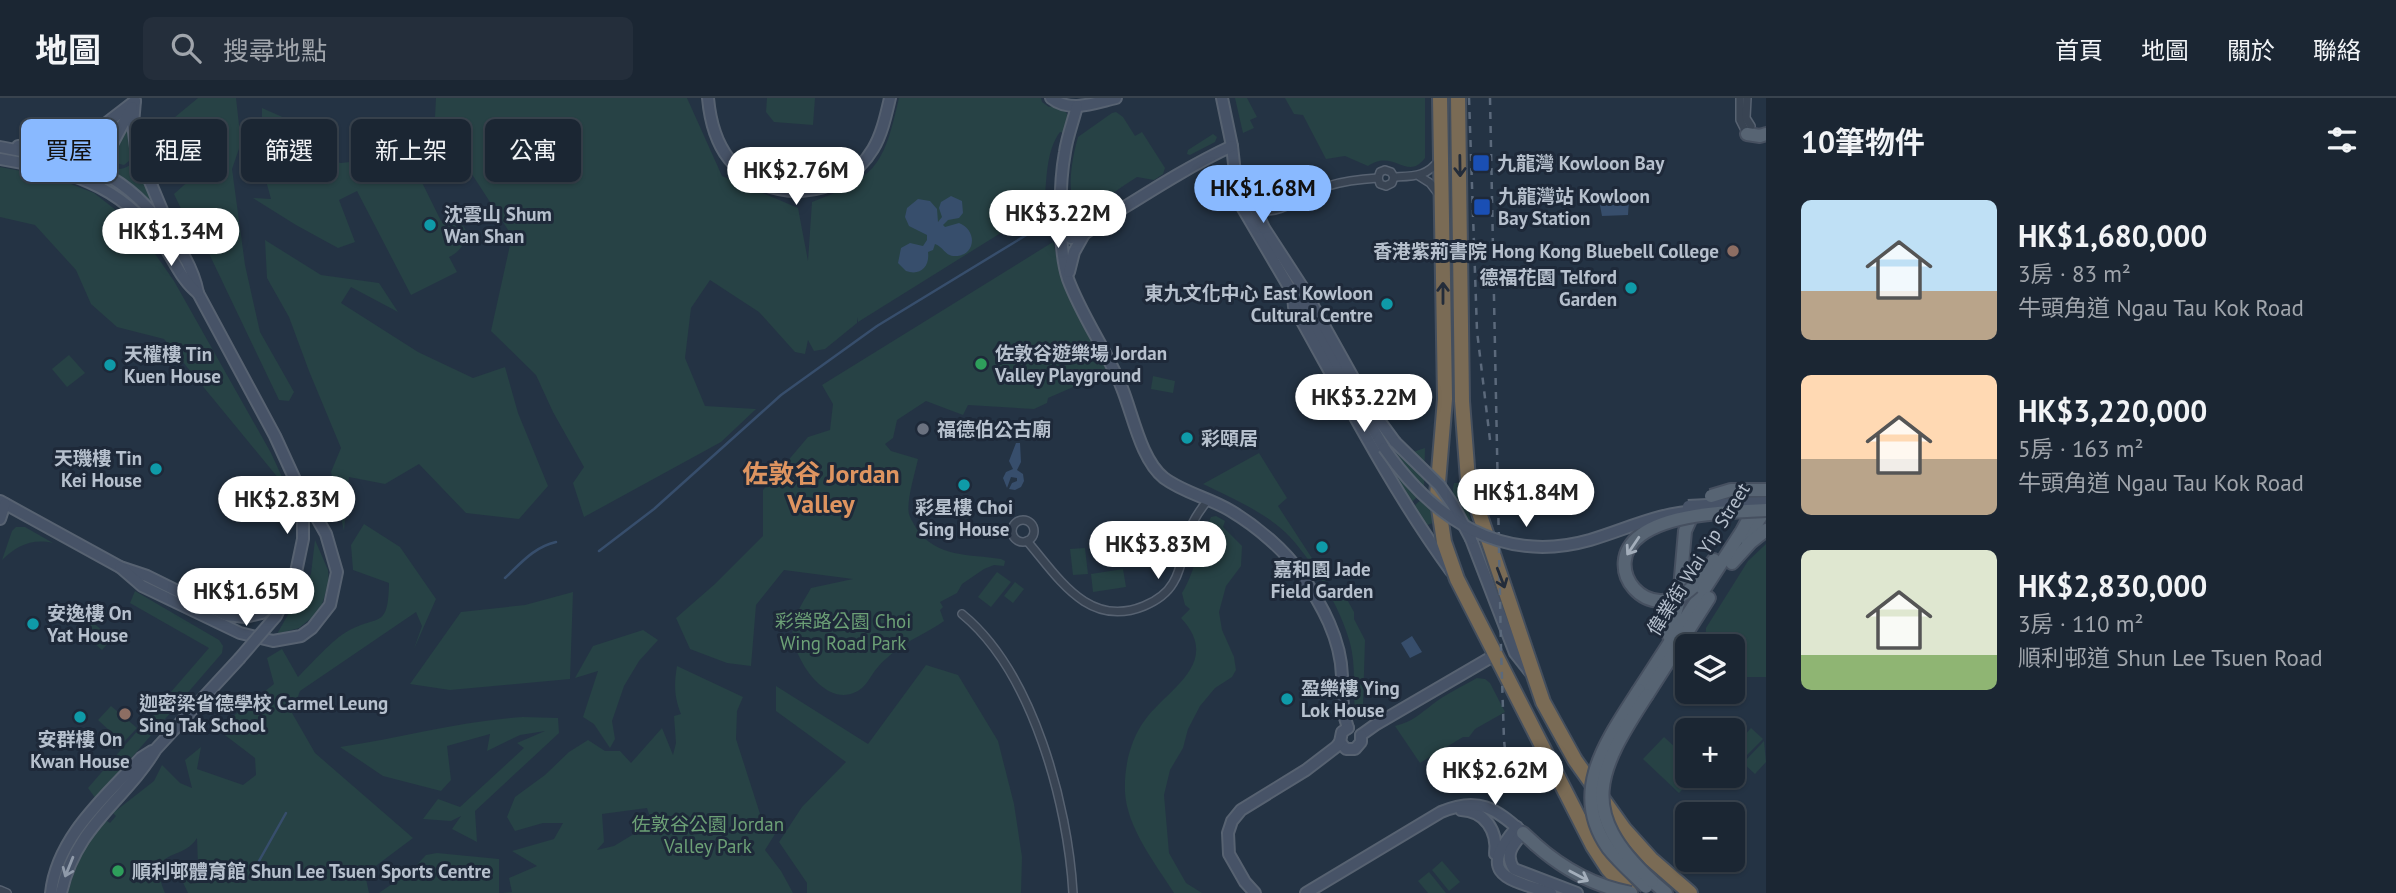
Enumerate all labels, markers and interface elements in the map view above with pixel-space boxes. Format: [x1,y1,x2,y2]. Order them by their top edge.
search box [143,17,633,80]
text: 地圖 [35,28,101,71]
icon: search [167,29,205,67]
text: 搜尋地點 [223,34,327,67]
text: 首頁 [2055,35,2103,66]
text: 地圖 [2141,35,2189,66]
text: 關於 [2227,35,2275,66]
text: 聯絡 [2313,35,2361,66]
chip: 買屋 [21,119,117,182]
chip: 租屋 [131,119,227,182]
chip: 篩選 [241,119,337,182]
chip: 新上架 [351,119,471,182]
chip: 公寓 [485,119,581,182]
icon: filters [2323,121,2361,159]
text: 10筆物件 [1801,122,1925,161]
pin: HK$2.76M [724,148,868,207]
place label: 九龍灣 Kowloon Bay [1497,151,1665,175]
marker: 九龍灣 Kowloon Bay [1471,153,1491,173]
one-way arrow [1453,154,1466,177]
text: HK$2.76M [743,155,849,184]
pin: HK$1.68M [1191,166,1335,225]
text: HK$1.68M [1210,173,1316,202]
place label: 九龍灣站 Kowloon Bay Station [1498,184,1650,230]
pin: HK$3.22M [986,190,1130,250]
marker: 九龍灣站 Kowloon Bay Station [1472,197,1492,217]
text: HK$3.22M [1005,198,1111,227]
place label: 沈雲山 Shum Wan Shan [444,202,552,248]
pin: HK$1.34M [99,208,243,268]
text: HK$1.34M [118,216,224,245]
text: HK$1,680,000 [2018,216,2207,255]
marker: 沈雲山 Shum Wan Shan [422,217,438,233]
icon: home [1857,228,1941,312]
place label: 香港紫荊書院 Hong Kong Bluebell College [1373,239,1719,263]
marker: 香港紫荊書院 Hong Kong Bluebell College [1725,243,1741,259]
text: 3房 · 83 m² [2018,259,2131,288]
place label: 德福花園 Telford Garden [1479,265,1617,311]
marker: 德福花園 Telford Garden [1623,280,1639,296]
place label: 東九文化中心 East Kowloon Cultural Centre [1144,281,1373,327]
one-way arrow [1436,282,1450,305]
text: 牛頭角道 Ngau Tau Kok Road [2018,293,2304,322]
marker: 東九文化中心 East Kowloon Cultural Centre [1379,296,1395,312]
place label: 佐敦谷遊樂場 Jordan Valley Playground [994,341,1167,387]
place label: 天權樓 Tin Kuen House [124,342,221,388]
marker: 佐敦谷遊樂場 Jordan Valley Playground [973,356,989,372]
marker: 天權樓 Tin Kuen House [102,357,118,373]
pin: HK$3.22M [1292,374,1436,434]
text: HK$3.22M [1311,382,1417,411]
text: HK$3,220,000 [2018,391,2207,430]
icon: home [1857,403,1941,487]
place label: 福德伯公古廟 [937,417,1051,441]
marker: 福德伯公古廟 [915,421,931,437]
place label: 彩頤居 [1201,426,1258,450]
marker: 彩頤居 [1179,430,1195,446]
text: 5房 · 163 m² [2018,434,2143,463]
place label: 天璣樓 Tin Kei House [54,446,142,492]
district label: 佐敦谷 Jordan Valley [742,457,900,520]
marker: 天璣樓 Tin Kei House [148,461,164,477]
text: 牛頭角道 Ngau Tau Kok Road [2018,468,2304,497]
pin: HK$1.84M [1454,470,1598,529]
pin: HK$2.83M [215,476,359,536]
marker: 彩星樓 Choi Sing House [956,477,972,493]
text: HK$1.84M [1473,477,1579,506]
street label: 偉業街 Wai Yip Street [1641,478,1755,640]
text: HK$2.83M [234,484,340,513]
place label: 彩星樓 Choi Sing House [915,495,1013,541]
pin: HK$3.83M [1086,522,1230,581]
text: HK$3.83M [1105,529,1211,558]
one-way arrow [1626,536,1640,555]
marker: 嘉和園 Jade Field Garden [1314,539,1330,555]
place label: 嘉和園 Jade Field Garden [1271,557,1373,603]
one-way arrow [1496,566,1509,588]
text: HK$2,830,000 [2018,566,2207,605]
pin: HK$1.65M [174,568,318,628]
text: HK$1.65M [193,576,299,605]
icon: home [1857,578,1941,662]
place label: 安逸樓 On Yat House [46,601,132,647]
park label: 彩榮路公園 Choi Wing Road Park [775,609,911,655]
text: 3房 · 110 m² [2018,609,2143,638]
marker: 安逸樓 On Yat House [25,616,41,632]
map controls [1675,634,1745,872]
button: layers [1675,634,1745,704]
text: 順利邨道 Shun Lee Tsuen Road [2018,643,2323,672]
place label: 盈樂樓 Ying Lok House [1301,676,1400,722]
place label: 迦密梁省德學校 Carmel Leung Sing Tak School [139,691,388,737]
marker: 盈樂樓 Ying Lok House [1279,691,1295,707]
marker: 迦密梁省德學校 Carmel Leung Sing Tak School [117,706,133,722]
marker: 安群樓 On Kwan House [72,709,88,725]
button: + [1675,718,1745,788]
place label: 安群樓 On Kwan House [30,727,130,773]
pin: HK$2.62M [1423,748,1567,807]
text: HK$2.62M [1442,755,1548,784]
button: − [1675,802,1745,872]
park label: 佐敦谷公園 Jordan Valley Park [632,812,784,858]
one-way arrow [62,856,75,878]
place label: 順利邨體育館 Shun Lee Tsuen Sports Centre [132,859,491,883]
marker: 順利邨體育館 Shun Lee Tsuen Sports Centre [110,863,126,879]
one-way arrow [1569,869,1589,883]

